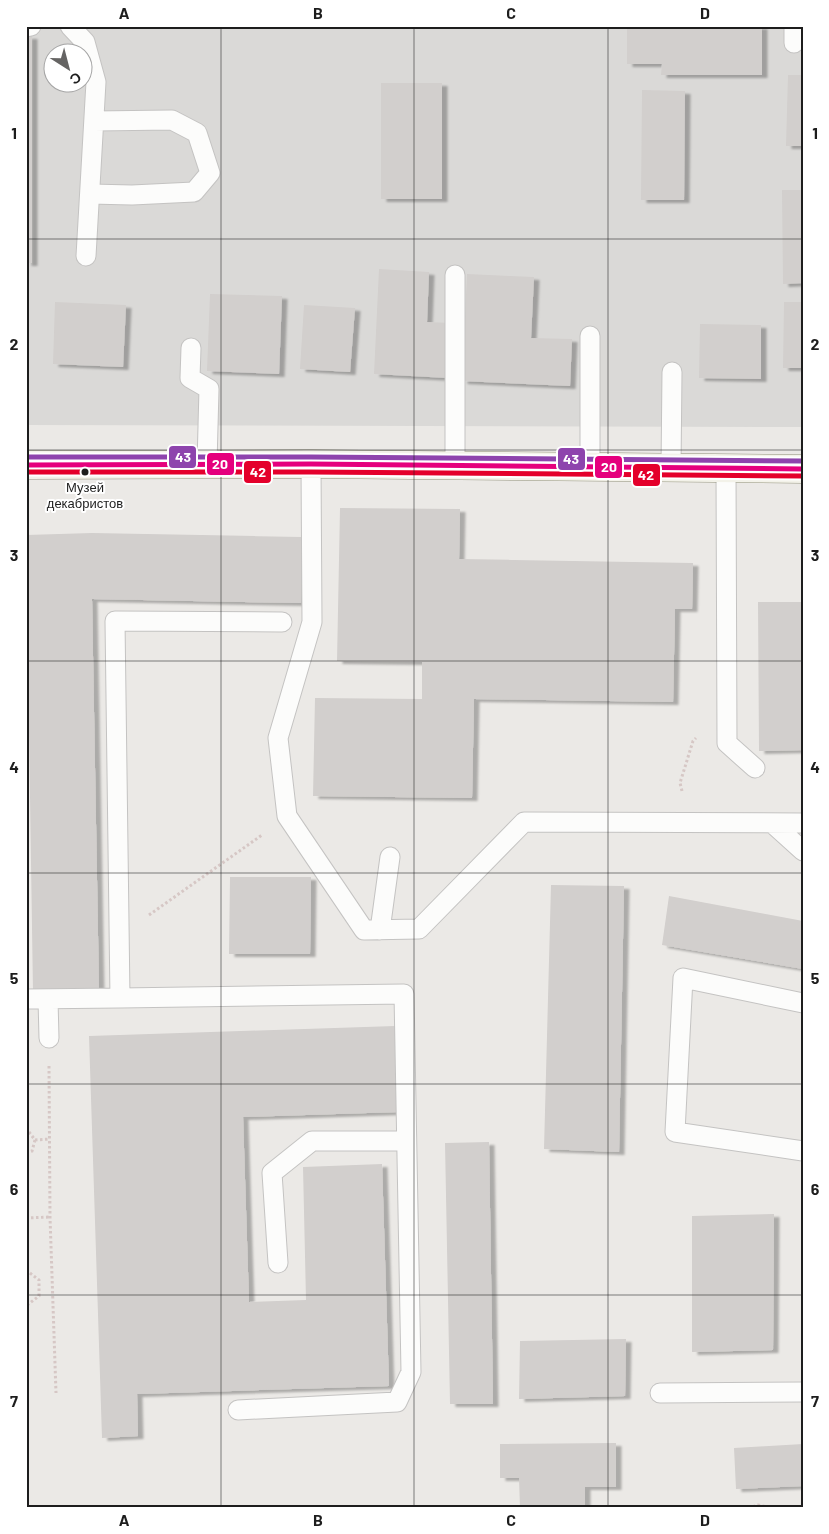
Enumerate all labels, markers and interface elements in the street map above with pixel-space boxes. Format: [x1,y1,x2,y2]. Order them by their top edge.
text: A [119,3,130,22]
text: B [313,3,323,22]
text: C [506,3,516,22]
text: D [700,3,710,22]
north arrow [42,42,92,92]
text: С [67,69,85,89]
text: 1 [11,123,17,142]
text: 1 [812,123,818,142]
text: 2 [10,334,19,353]
text: 2 [811,334,820,353]
line badge: 43 [168,445,197,469]
line badge: 43 [557,447,586,471]
text: 43 [175,448,191,465]
text: 43 [563,450,579,467]
line badge: 20 [206,452,235,476]
text: 20 [212,455,228,472]
line badge: 20 [594,455,623,479]
text: 20 [601,458,617,475]
line badge: 42 [243,460,272,484]
text: 42 [250,463,266,480]
line badge: 42 [632,463,661,487]
text: 42 [638,466,654,483]
marker: Музей декабристов [80,467,90,477]
place label: Музей декабристов [47,479,123,511]
text: 3 [10,545,18,564]
text: 3 [811,545,819,564]
text: 4 [9,757,19,776]
text: 4 [810,757,820,776]
text: 5 [10,968,19,987]
text: 5 [811,968,820,987]
text: 6 [10,1179,19,1198]
text: 6 [811,1179,820,1198]
text: 7 [10,1391,18,1410]
text: 7 [811,1391,819,1410]
text: A [119,1510,130,1529]
text: B [313,1510,323,1529]
text: C [506,1510,516,1529]
text: D [700,1510,710,1529]

